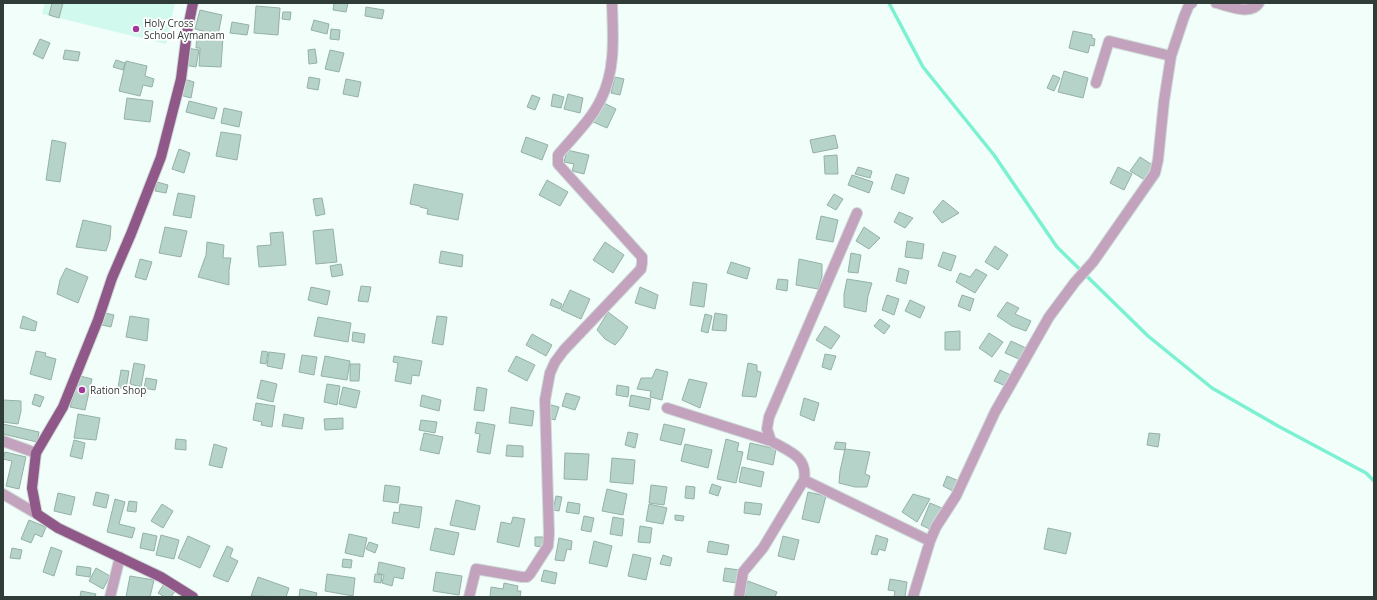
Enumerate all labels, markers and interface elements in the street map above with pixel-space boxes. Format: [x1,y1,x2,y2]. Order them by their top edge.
place label: Holy Cross School Aymanam [144,16,225,42]
marker: Holy Cross School Aymanam [131,24,141,34]
place label: Ration Shop [90,383,146,397]
marker: Ration Shop [77,385,87,395]

